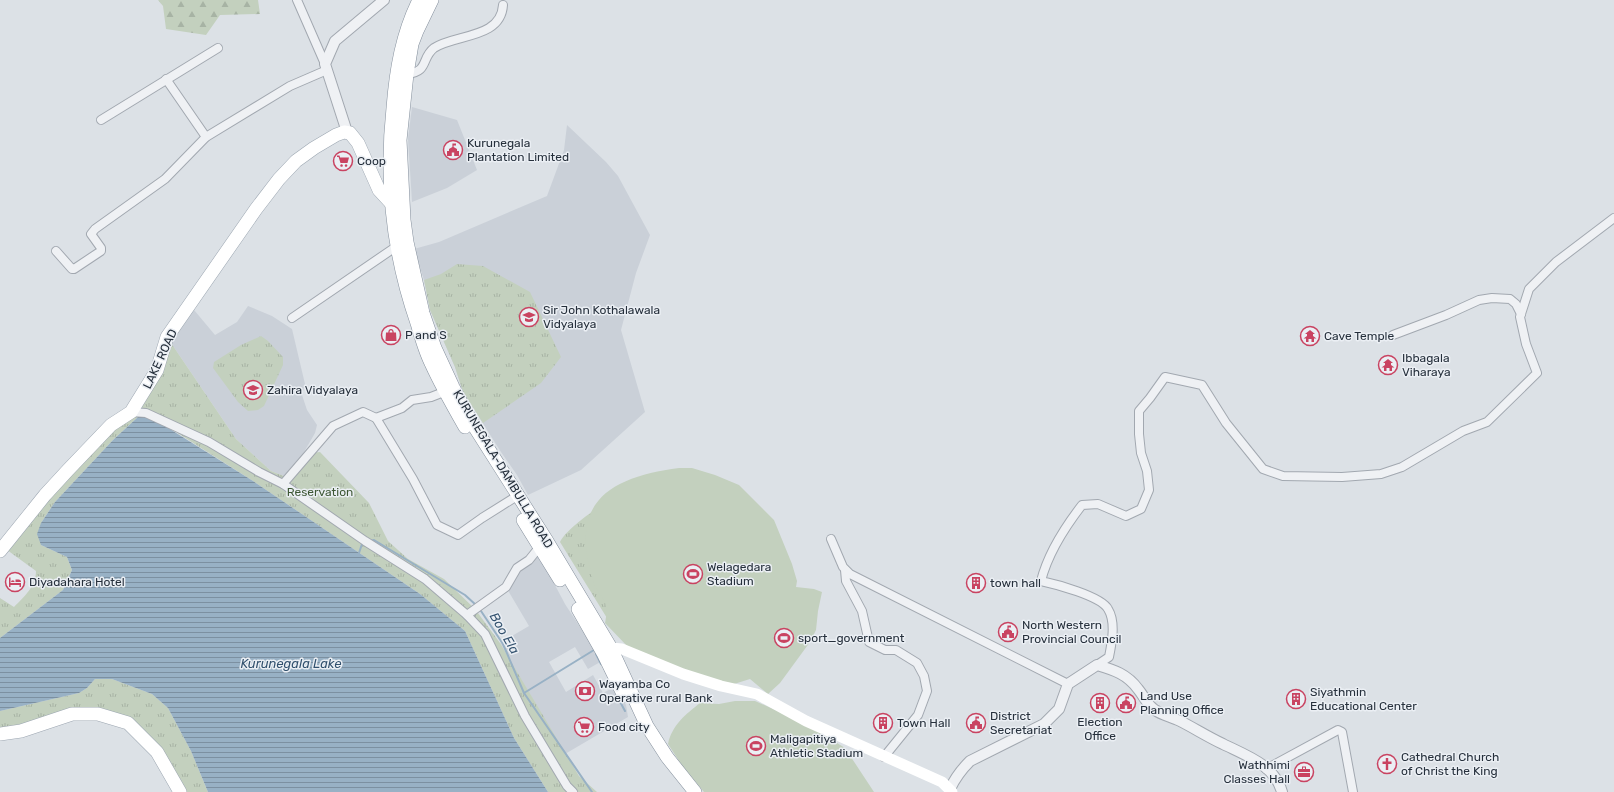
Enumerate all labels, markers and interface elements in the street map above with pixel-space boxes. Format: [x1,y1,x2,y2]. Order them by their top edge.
place label: Kurunegala Plantation Limited [467,136,569,164]
public building icon: Kurunegala Plantation Limited [442,139,464,161]
supermarket icon: Coop [332,150,354,172]
place label: Coop [357,154,386,168]
place label: Sir John Kothalawala Vidyalaya [543,303,660,331]
school or university icon: Sir John Kothalawala Vidyalaya [518,306,540,328]
shop icon: P and S [380,324,402,346]
temple icon: Cave Temple [1299,325,1321,347]
street label: LAKE ROAD [140,327,180,391]
place label: P and S [405,328,447,342]
place label: Cave Temple [1324,329,1395,343]
place label: Ibbagala Viharaya [1402,351,1451,379]
temple icon: Ibbagala Viharaya [1377,354,1399,376]
school or university icon: Zahira Vidyalaya [242,379,264,401]
place label: Zahira Vidyalaya [267,383,358,397]
street label: KURUNEGALA-DAMBULLA ROAD [450,387,556,551]
park label: Reservation [287,485,353,499]
place label: Welagedara Stadium [707,560,771,588]
sports icon: Welagedara Stadium [682,563,704,585]
hotel icon: Diyadahara Hotel [4,571,26,593]
building icon: town hall [965,572,987,594]
place label: Diyadahara Hotel [29,575,125,589]
place label: town hall [990,576,1041,590]
water label: Boo Ela [487,610,523,657]
place label: North Western Provincial Council [1022,618,1122,646]
public building icon: North Western Provincial Council [997,621,1019,643]
sports icon: sport_government [773,627,795,649]
place label: sport_government [798,631,905,645]
water label: Kurunegala Lake [241,656,342,672]
place label: Wayamba Co Operative rural Bank [599,677,713,705]
bank icon: Wayamba Co Operative rural Bank [574,680,596,702]
place label: Siyathmin Educational Center [1310,685,1417,713]
building icon: Siyathmin Educational Center [1285,688,1307,710]
place label: Land Use Planning Office [1140,689,1224,717]
building icon: Election Office [1089,692,1111,714]
public building icon: Land Use Planning Office [1115,692,1137,714]
place label: District Secretariat [990,709,1052,737]
building icon: Town Hall [872,712,894,734]
public building icon: District Secretariat [965,712,987,734]
place label: Election Office [1077,715,1123,743]
supermarket icon: Food city [573,716,595,738]
place label: Town Hall [897,716,950,730]
place label: Food city [598,720,650,734]
place label: Maligapitiya Athletic Stadium [770,732,863,760]
sports icon: Maligapitiya Athletic Stadium [745,735,767,757]
place label: Cathedral Church of Christ the King [1401,750,1499,778]
church icon: Cathedral Church of Christ the King [1376,753,1398,775]
place label: Wathhimi Classes Hall [1223,758,1290,786]
office icon: Wathhimi Classes Hall [1293,761,1315,783]

